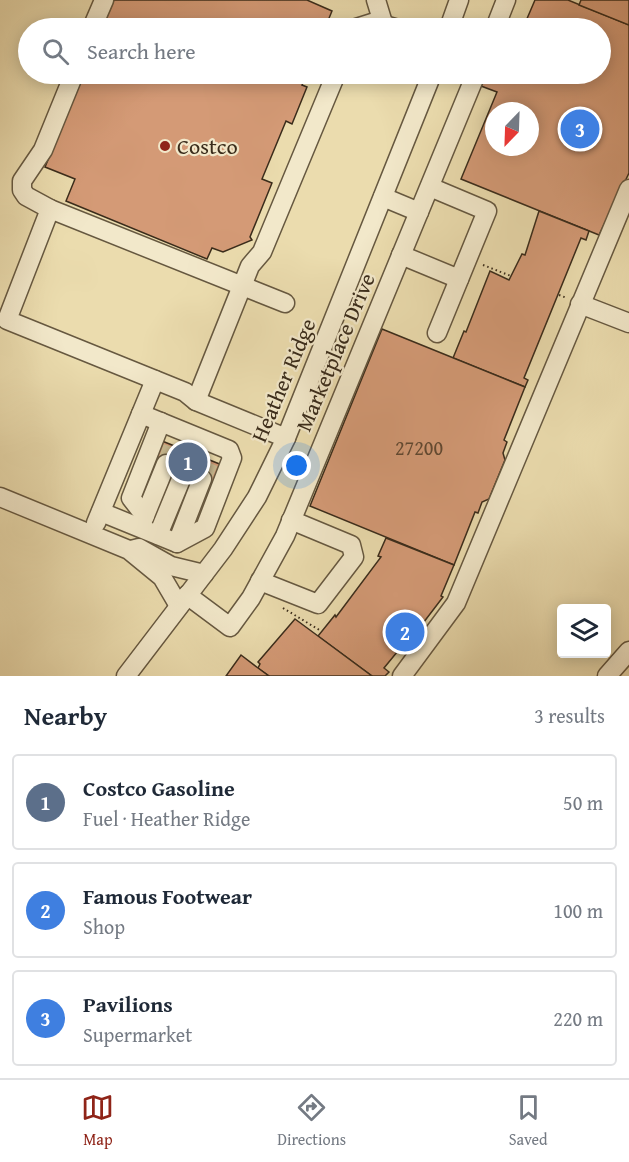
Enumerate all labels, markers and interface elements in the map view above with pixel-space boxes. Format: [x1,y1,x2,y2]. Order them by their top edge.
search box [18,18,611,84]
icon: search [39,35,72,68]
text: Search here [87,35,196,67]
north arrow [485,102,539,156]
pin: 3 [560,106,600,152]
place label: Costco [177,130,238,162]
marker: Costco [158,139,172,153]
street label: Marketplace Drive [287,268,383,436]
street label: Heather Ridge [243,313,323,447]
house number: 27200 [395,433,443,462]
pin: 1 [168,440,207,484]
your location [282,451,311,480]
map controls [557,604,611,658]
button: layers [557,604,611,658]
pin: 2 [386,610,424,654]
text: Nearby [24,696,107,735]
text: 3 results [534,701,605,730]
text: Costco Gasoline [83,772,235,804]
text: 1 [40,788,51,817]
text: 50 m [563,788,603,817]
text: Fuel · Heather Ridge [83,804,250,833]
text: Famous Footwear [83,880,252,912]
text: 2 [40,896,51,925]
text: 100 m [553,896,603,925]
text: Shop [83,912,125,941]
text: Pavilions [83,988,173,1020]
text: 3 [40,1004,51,1033]
text: 220 m [553,1004,603,1033]
text: Supermarket [83,1020,192,1049]
tab: Map [81,1091,114,1151]
tab: Directions [277,1091,346,1151]
tab: Saved [509,1091,548,1151]

